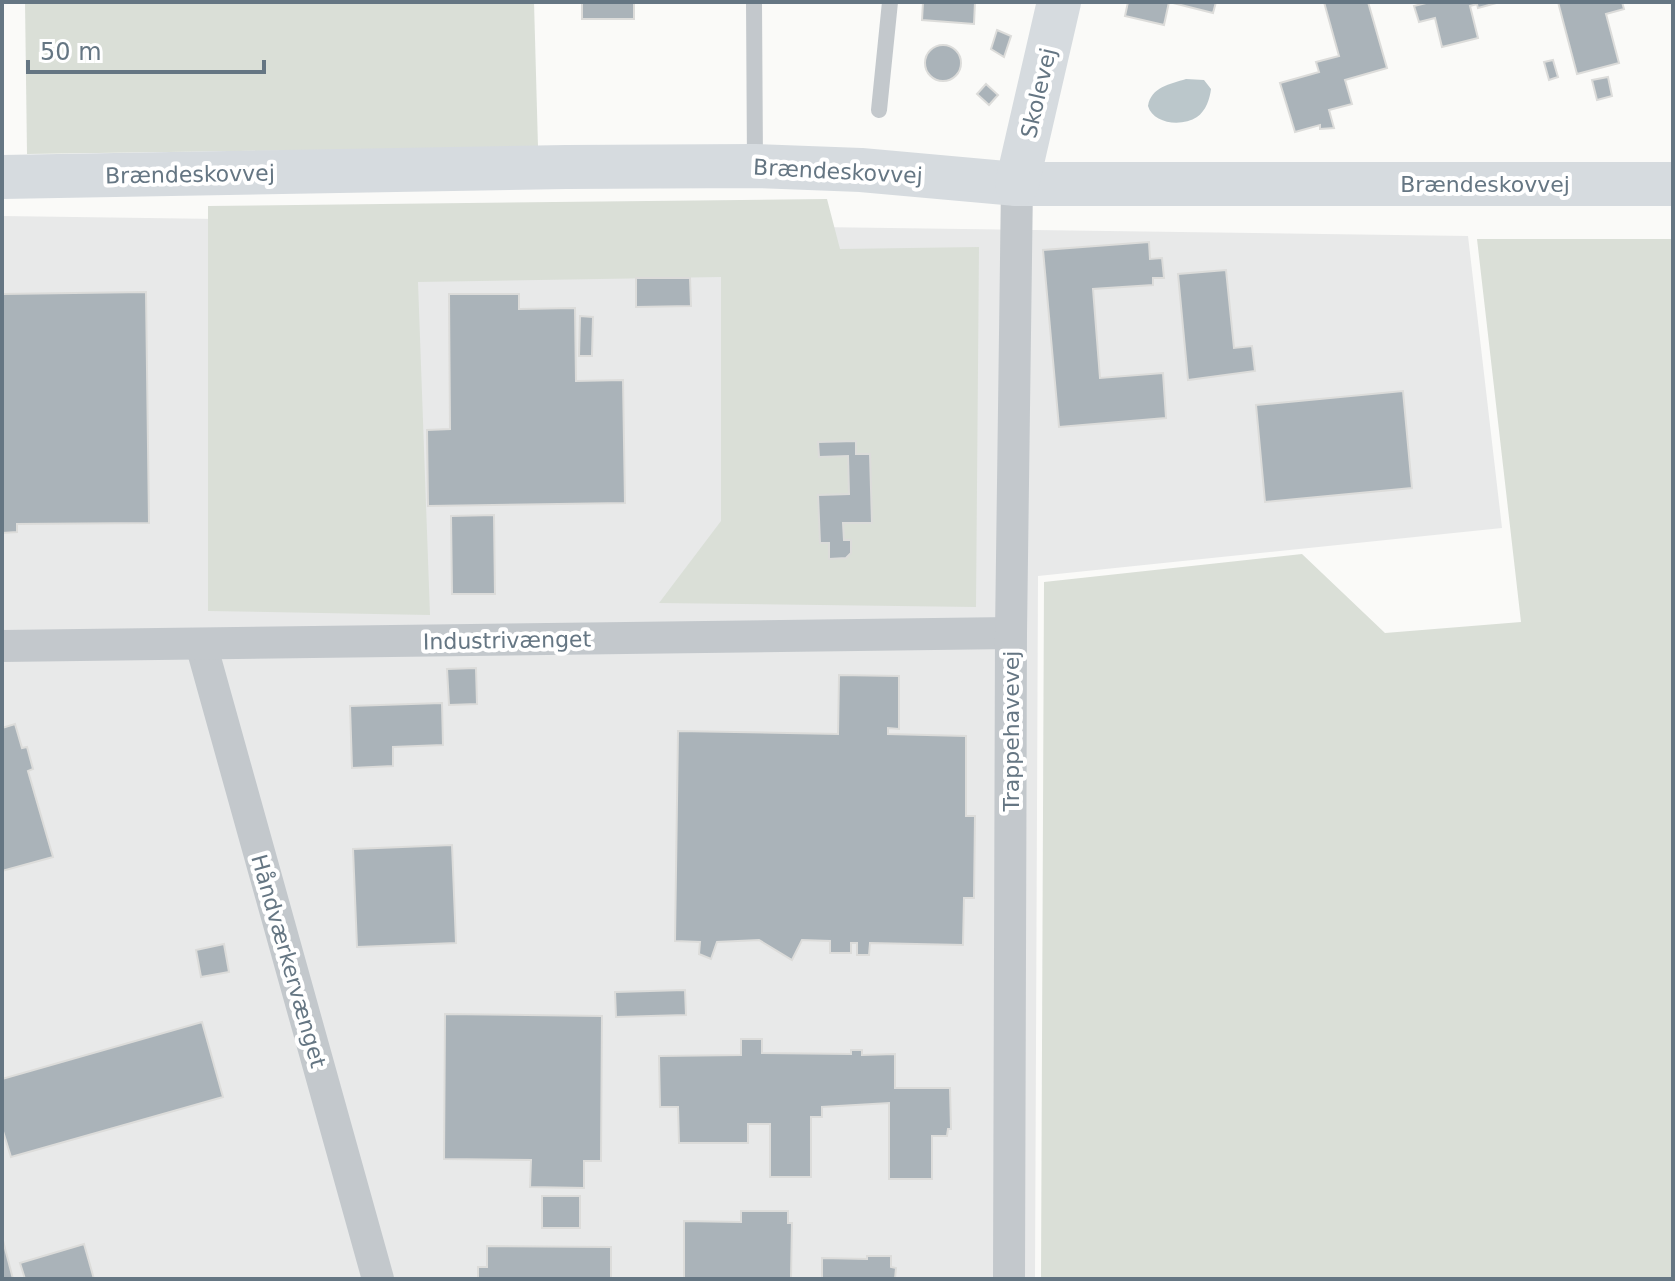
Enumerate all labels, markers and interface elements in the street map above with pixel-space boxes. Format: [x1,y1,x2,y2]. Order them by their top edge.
scale bar [28,24,264,74]
text: 50 m [40,38,102,66]
street label: Skolevej [1016,46,1061,141]
street label: Brændeskovvej [753,155,923,188]
street label: Brændeskovvej [105,161,275,188]
street label: Brændeskovvej [1400,172,1570,197]
street label: Industrivænget [423,627,592,654]
street label: Trappehavevej [999,651,1024,812]
street label: Håndværkervænget [246,852,331,1071]

